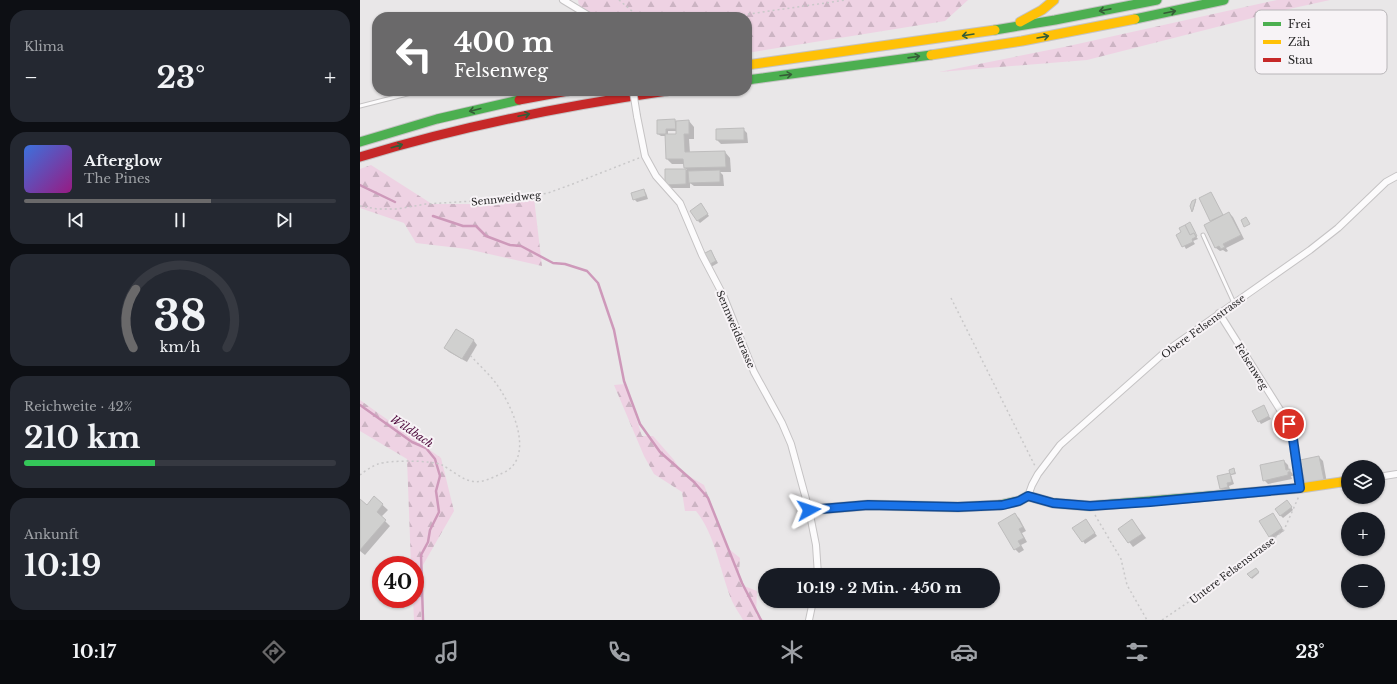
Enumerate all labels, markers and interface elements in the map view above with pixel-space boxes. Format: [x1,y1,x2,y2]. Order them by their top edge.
one-way arrow [1099,7,1112,15]
one-way arrow [1163,7,1176,15]
legend [1255,10,1387,74]
text: Frei [1288,17,1311,31]
text: 400 m [454,25,553,60]
icon: left [388,28,440,80]
one-way arrow [962,31,975,39]
one-way arrow [1036,33,1049,41]
text: Zäh [1288,35,1311,49]
text: Klima [24,38,64,55]
one-way arrow [908,53,921,61]
text: Stau [1288,53,1313,67]
text: 23° [157,59,205,96]
text: Felsenweg [454,60,548,82]
text: − [24,64,38,91]
text: + [324,64,336,91]
one-way arrow [779,71,792,79]
one-way arrow [469,107,482,114]
one-way arrow [517,110,530,118]
one-way arrow [391,142,404,149]
text: Afterglow [84,151,162,170]
text: The Pines [84,170,150,187]
street label: Sennweidweg [471,188,543,209]
icon: previous [65,209,87,231]
icon: pause [169,209,191,231]
icon: next [273,209,295,231]
street label: Sennweidstrasse [713,288,758,370]
text: 38 [154,291,206,342]
street label: Obere Felsenstrasse [1159,291,1248,361]
text: km/h [160,338,200,356]
street label: Felsenweg [1232,341,1271,393]
text: Reichweite · 42% [24,398,132,415]
pin [1272,407,1306,441]
water label: Wildbach [388,412,436,450]
icon: arrive [1278,413,1300,435]
text: 210 km [24,419,140,456]
map controls [1341,460,1385,608]
button: layers [1341,460,1385,504]
position arrow [788,489,830,531]
button: + [1341,512,1385,556]
text: Ankunft [24,526,79,543]
street label: Untere Felsenstrasse [1187,534,1278,607]
text: 10:19 [24,547,102,584]
speed limit sign: 40 [372,556,424,608]
button: − [1341,564,1385,608]
text: 10:19 · 2 Min. · 450 m [796,578,962,597]
icon: directions [260,638,288,666]
icon: music [433,638,461,666]
icon: phone [605,638,633,666]
icon: climate [778,638,806,666]
icon: car [950,638,978,666]
icon: filters [1123,638,1151,666]
text: 10:17 [72,641,116,663]
text: 23° [1295,641,1325,663]

